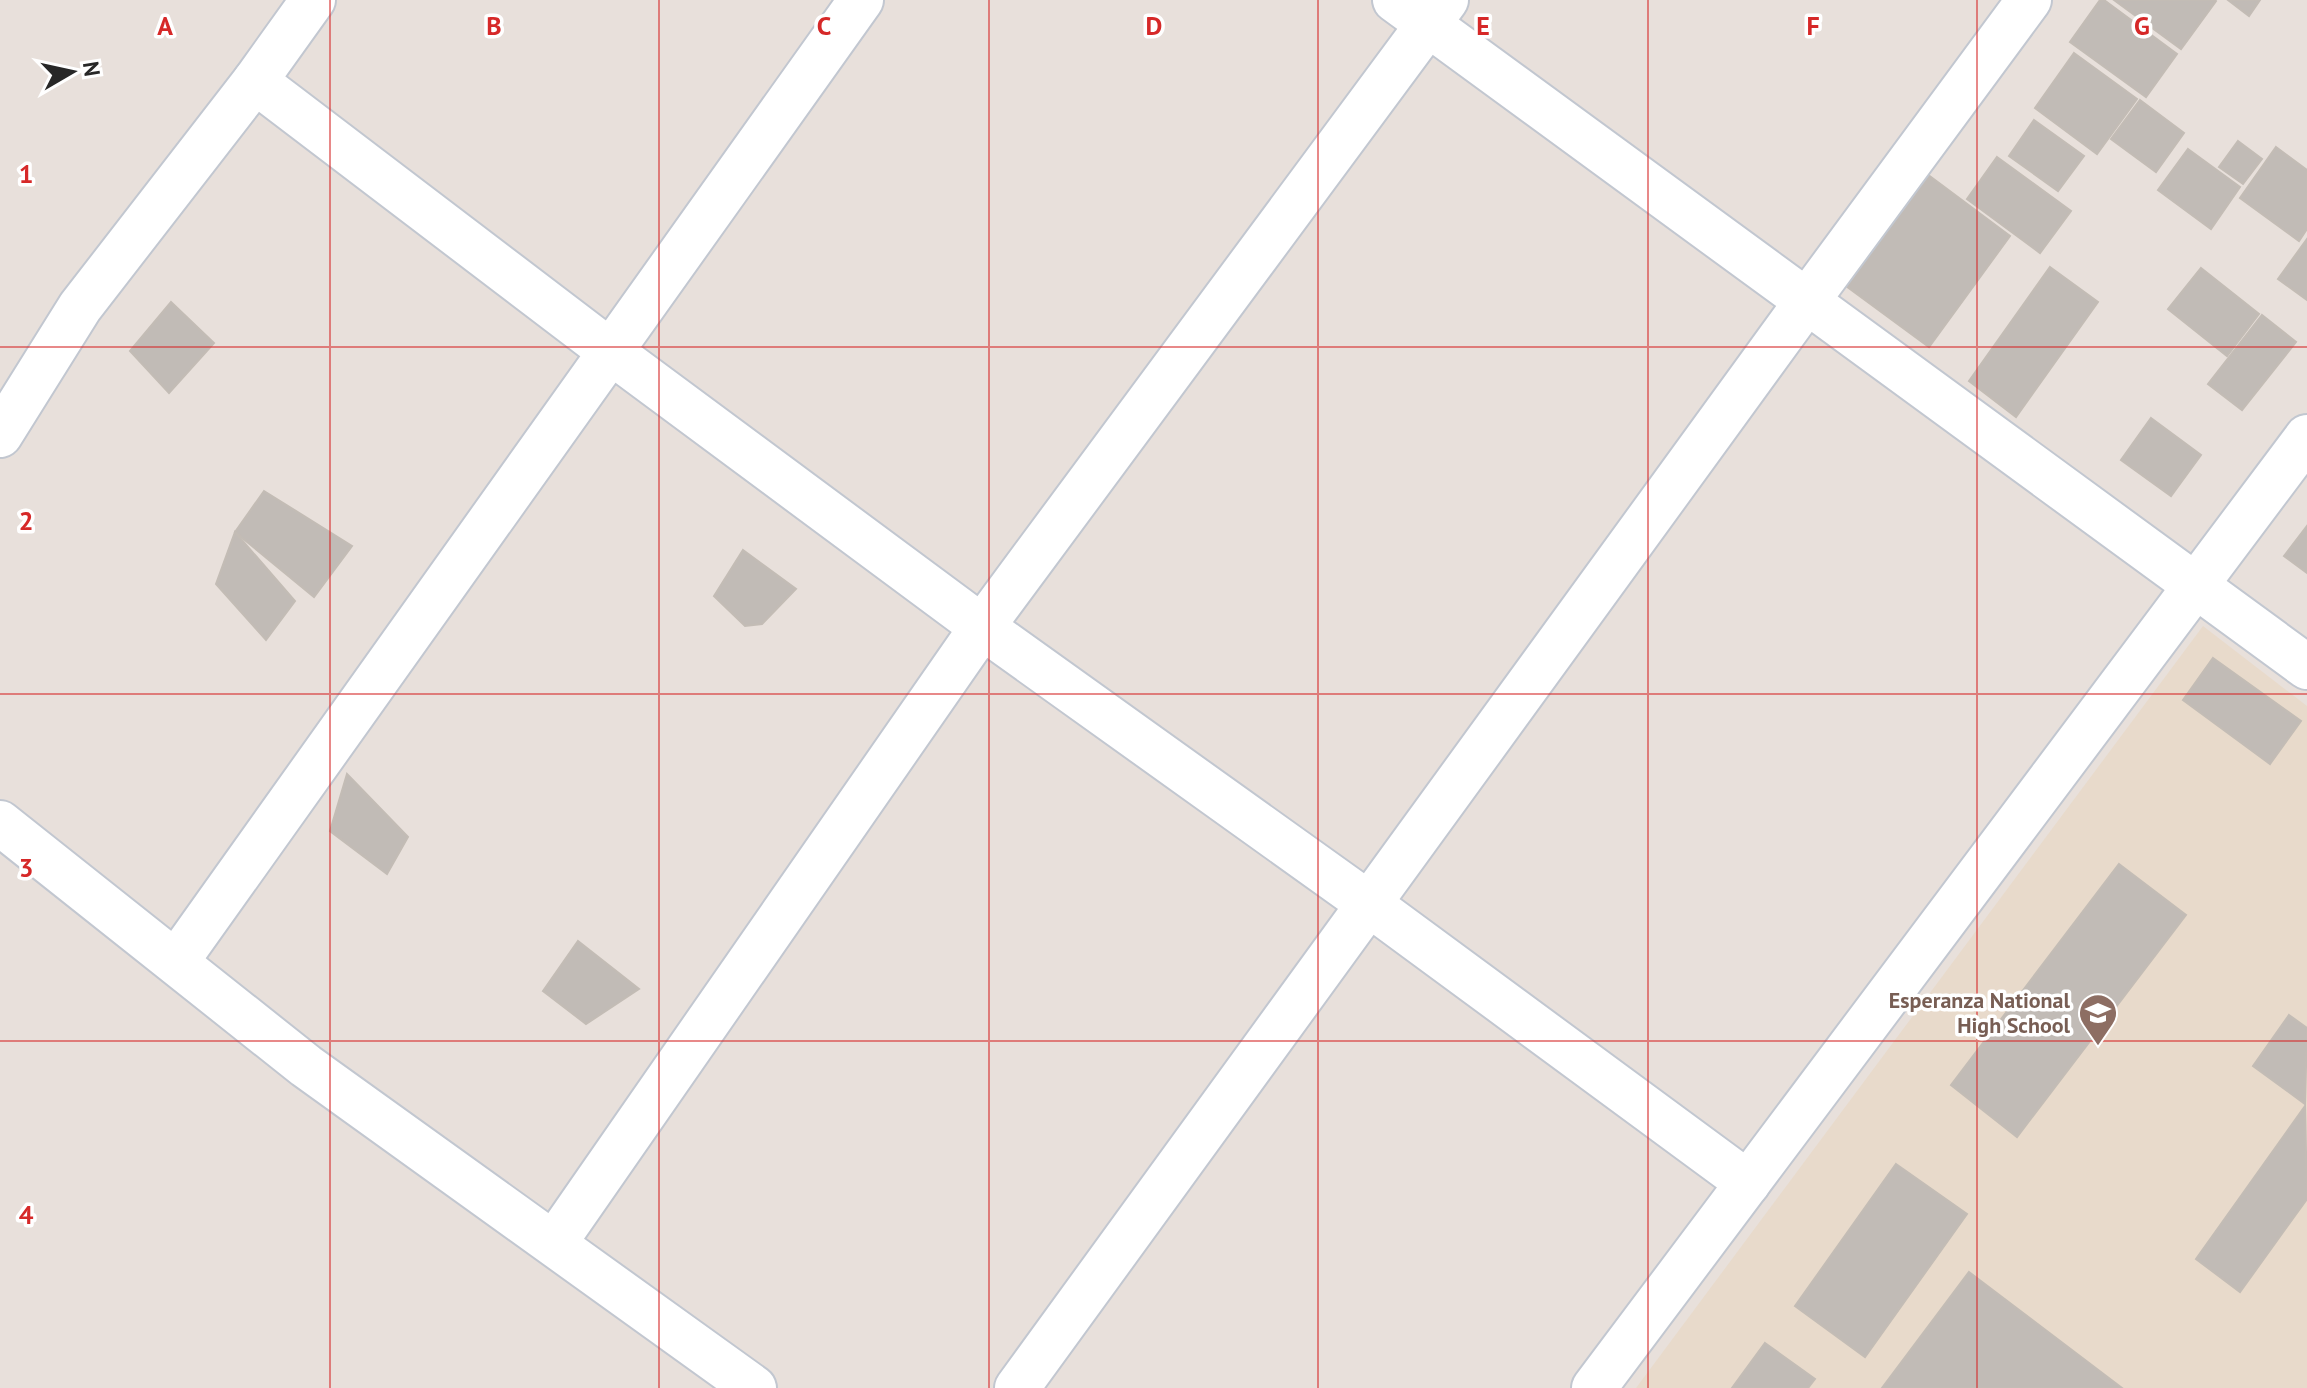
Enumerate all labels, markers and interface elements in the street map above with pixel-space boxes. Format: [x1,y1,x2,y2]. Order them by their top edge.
text: A [157,9,173,42]
text: B [486,9,502,42]
text: C [817,9,831,42]
text: D [1146,9,1162,42]
text: E [1476,9,1490,42]
text: F [1806,9,1820,42]
text: G [2134,9,2150,42]
north arrow [32,32,112,112]
text: N [77,60,107,78]
text: 1 [19,157,33,190]
text: 2 [19,504,33,537]
text: 3 [19,851,33,884]
place label: Esperanza National High School [1889,986,2071,1039]
school or university icon: Esperanza National High School [2077,992,2119,1047]
text: 4 [19,1198,34,1231]

